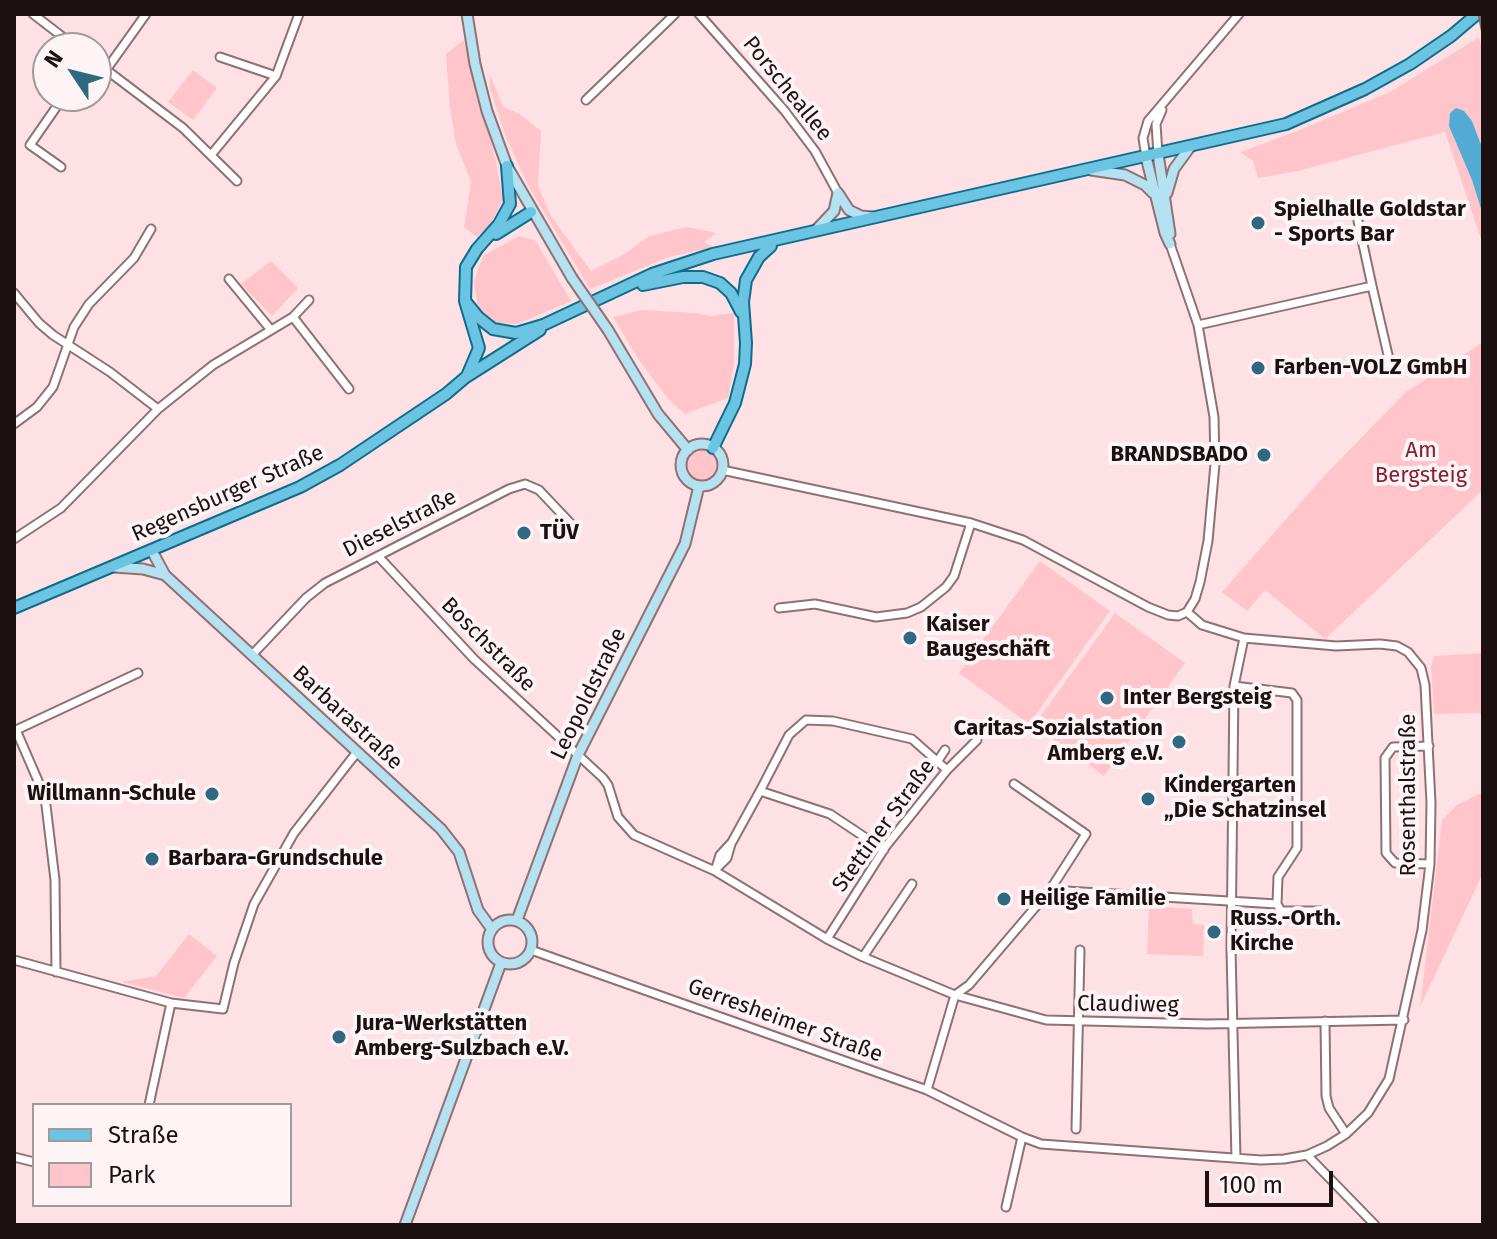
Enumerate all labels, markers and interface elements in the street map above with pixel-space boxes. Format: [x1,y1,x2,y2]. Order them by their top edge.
street label: Porscheallee [737,31,837,147]
north arrow [32,32,112,112]
text: N [38,45,69,73]
place label: Spielhalle Goldstar - Sports Bar [1274,197,1466,248]
marker: Spielhalle Goldstar - Sports Bar [1249,214,1267,232]
place label: Farben-VOLZ GmbH [1274,355,1467,381]
marker: Farben-VOLZ GmbH [1249,359,1267,377]
park label: Am Bergsteig [1375,438,1467,490]
street label: Regensburger Straße [128,440,328,548]
place label: BRANDSBADO [1110,442,1248,468]
marker: BRANDSBADO [1255,446,1273,464]
street label: Dieselstraße [339,484,461,564]
place label: TÜV [540,520,579,546]
marker: TÜV [515,524,533,542]
street label: Boschstraße [435,592,541,698]
place label: Kaiser Baugeschäft [926,612,1050,664]
street label: Leopoldstraße [546,624,632,764]
marker: Kaiser Baugeschäft [901,629,919,647]
street label: Barbarastraße [286,660,408,776]
place label: Inter Bergsteig [1123,685,1272,711]
marker: Inter Bergsteig [1098,689,1116,707]
street label: Rosenthalstraße [1396,714,1422,876]
place label: Caritas-Sozialstation Amberg e.V. [954,716,1163,768]
marker: Caritas-Sozialstation Amberg e.V. [1170,733,1188,751]
street label: Stettiner Straße [827,755,941,897]
place label: Kindergarten „Die Schatzinsel [1164,773,1326,824]
place label: Willmann-Schule [27,781,196,807]
marker: Willmann-Schule [203,785,221,803]
marker: Kindergarten „Die Schatzinsel [1139,790,1157,808]
place label: Barbara-Grundschule [168,846,383,872]
marker: Barbara-Grundschule [143,850,161,868]
place label: Heilige Familie [1020,886,1166,912]
marker: Heilige Familie [995,890,1013,908]
place label: Russ.-Orth. Kirche [1230,906,1341,958]
marker: Russ.-Orth. Kirche [1205,923,1223,941]
street label: Gerresheimer Straße [684,973,886,1069]
street label: Claudiweg [1077,991,1179,1019]
place label: Jura-Werkstätten Amberg-Sulzbach e.V. [355,1011,569,1062]
marker: Jura-Werkstätten Amberg-Sulzbach e.V. [330,1028,348,1046]
legend [32,1103,292,1207]
text: Straße [108,1121,179,1149]
scale bar [1209,1155,1337,1205]
text: Park [108,1161,155,1189]
text: 100 m [1219,1171,1283,1199]

